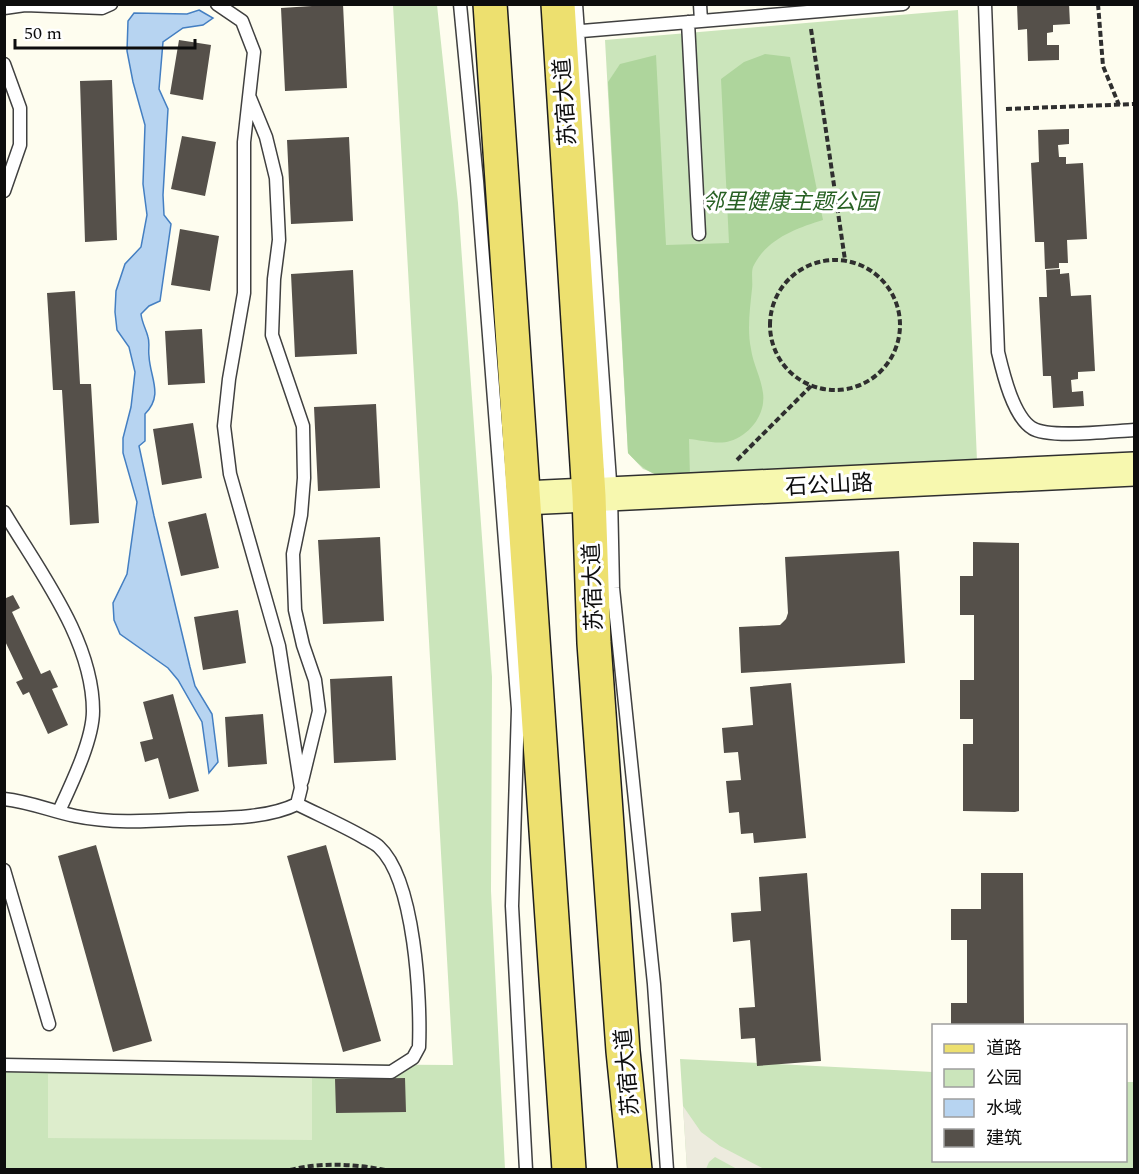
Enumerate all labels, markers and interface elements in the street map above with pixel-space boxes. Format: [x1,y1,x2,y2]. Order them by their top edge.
scale bar [15,12,195,50]
text: 50 m [24,20,62,47]
street label: 苏宿大道 [546,57,585,147]
park label: 邻里健康主题公园 [702,186,881,219]
street label: 石公山路 [784,467,874,504]
street label: 苏宿大道 [575,542,612,632]
legend [932,1024,1127,1162]
street label: 苏宿大道 [607,1027,648,1117]
text: 道路 [986,1035,1022,1062]
text: 公园 [986,1065,1022,1092]
text: 水域 [986,1095,1022,1122]
text: 建筑 [986,1125,1022,1152]

